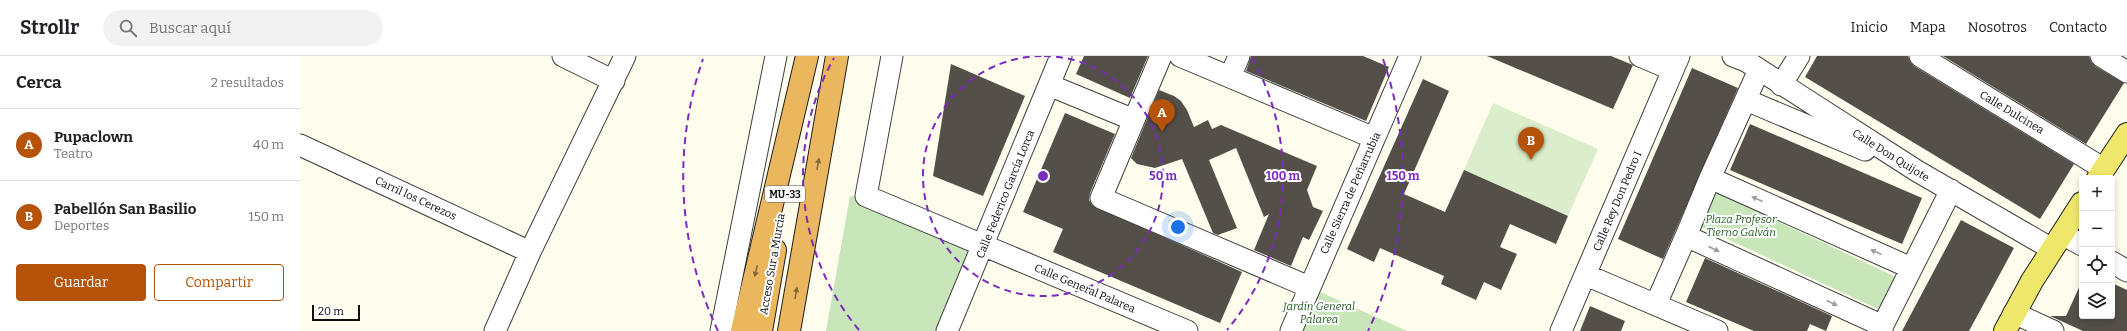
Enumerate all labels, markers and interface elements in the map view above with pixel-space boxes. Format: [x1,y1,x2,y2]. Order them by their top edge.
search box [103,10,383,46]
text: Strollr [20,16,79,39]
icon: search [117,17,139,39]
text: Buscar aquí [149,19,231,37]
text: Inicio [1851,19,1888,36]
text: Mapa [1910,19,1946,36]
text: Nosotros [1968,19,2027,36]
text: Contacto [2049,19,2107,36]
text: Cerca [16,72,61,93]
text: 2 resultados [211,75,284,90]
street label: Calle Dulcinea [1977,88,2046,137]
pin: A [1149,99,1175,132]
pin: B [1518,127,1544,160]
street label: Calle Don Quijote [1850,127,1932,184]
text: Pupaclown [54,128,133,146]
street label: Calle Federico García Lorca [974,128,1037,260]
street label: Calle Sierra de Peñarrubia [1318,130,1383,256]
text: A [24,137,34,152]
text: 40 m [253,137,284,152]
text: Teatro [54,146,93,161]
street label: Calle Rey Don Pedro I [1590,149,1644,253]
one-way arrow [816,158,822,171]
centre of rings [1036,169,1050,183]
text: 50 m [1149,169,1177,183]
text: 100 m [1266,169,1301,183]
text: 150 m [1387,169,1420,183]
street label: Carril los Cerezos [373,174,459,223]
map controls [2079,175,2115,319]
button: + [2079,175,2115,211]
road number: MU-33 [765,186,805,202]
one-way arrow [1751,196,1762,202]
text: Pabellón San Basilio [54,200,196,218]
text: B [25,209,33,224]
text: 150 m [248,209,284,224]
button: − [2079,211,2115,247]
street label: Acceso Sur a Murcia [757,212,788,316]
park label: Plaza Profesor Tierno Galván [1706,213,1777,239]
your location [1168,217,1188,237]
text: Deportes [54,218,109,233]
one-way arrow [1709,246,1721,252]
button: locate [2079,247,2115,283]
one-way arrow [1870,249,1881,255]
street label: Calle General Palarea [1032,261,1137,316]
button: Guardar [16,264,146,301]
button: Compartir [154,264,284,301]
one-way arrow [753,265,759,277]
button: layers [2079,283,2115,319]
one-way arrow [793,286,799,299]
park label: Jardín General Palarea [1282,300,1355,326]
one-way arrow [1827,300,1838,306]
scale bar [312,303,360,322]
text: 20 m [318,305,344,318]

